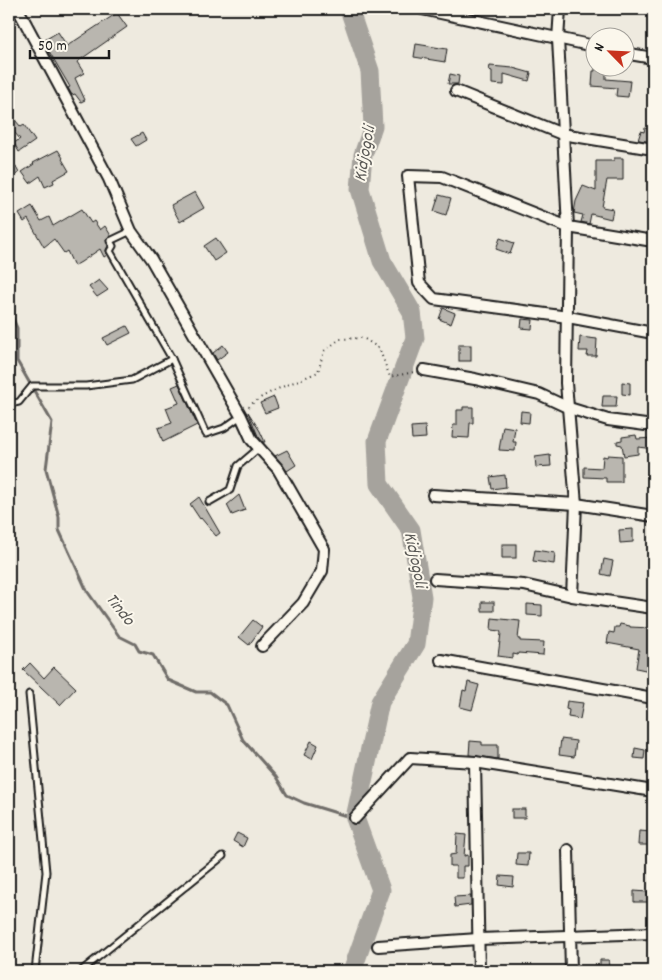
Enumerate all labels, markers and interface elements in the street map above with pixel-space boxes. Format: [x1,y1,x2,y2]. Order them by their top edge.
scale bar [30,28,109,60]
north arrow [584,28,634,78]
text: 50 m [38,36,67,58]
text: N [589,40,611,55]
water label: Kidjogoli [349,121,384,184]
water label: Kidjogoli [396,530,433,593]
water label: Tindo [98,588,140,632]

